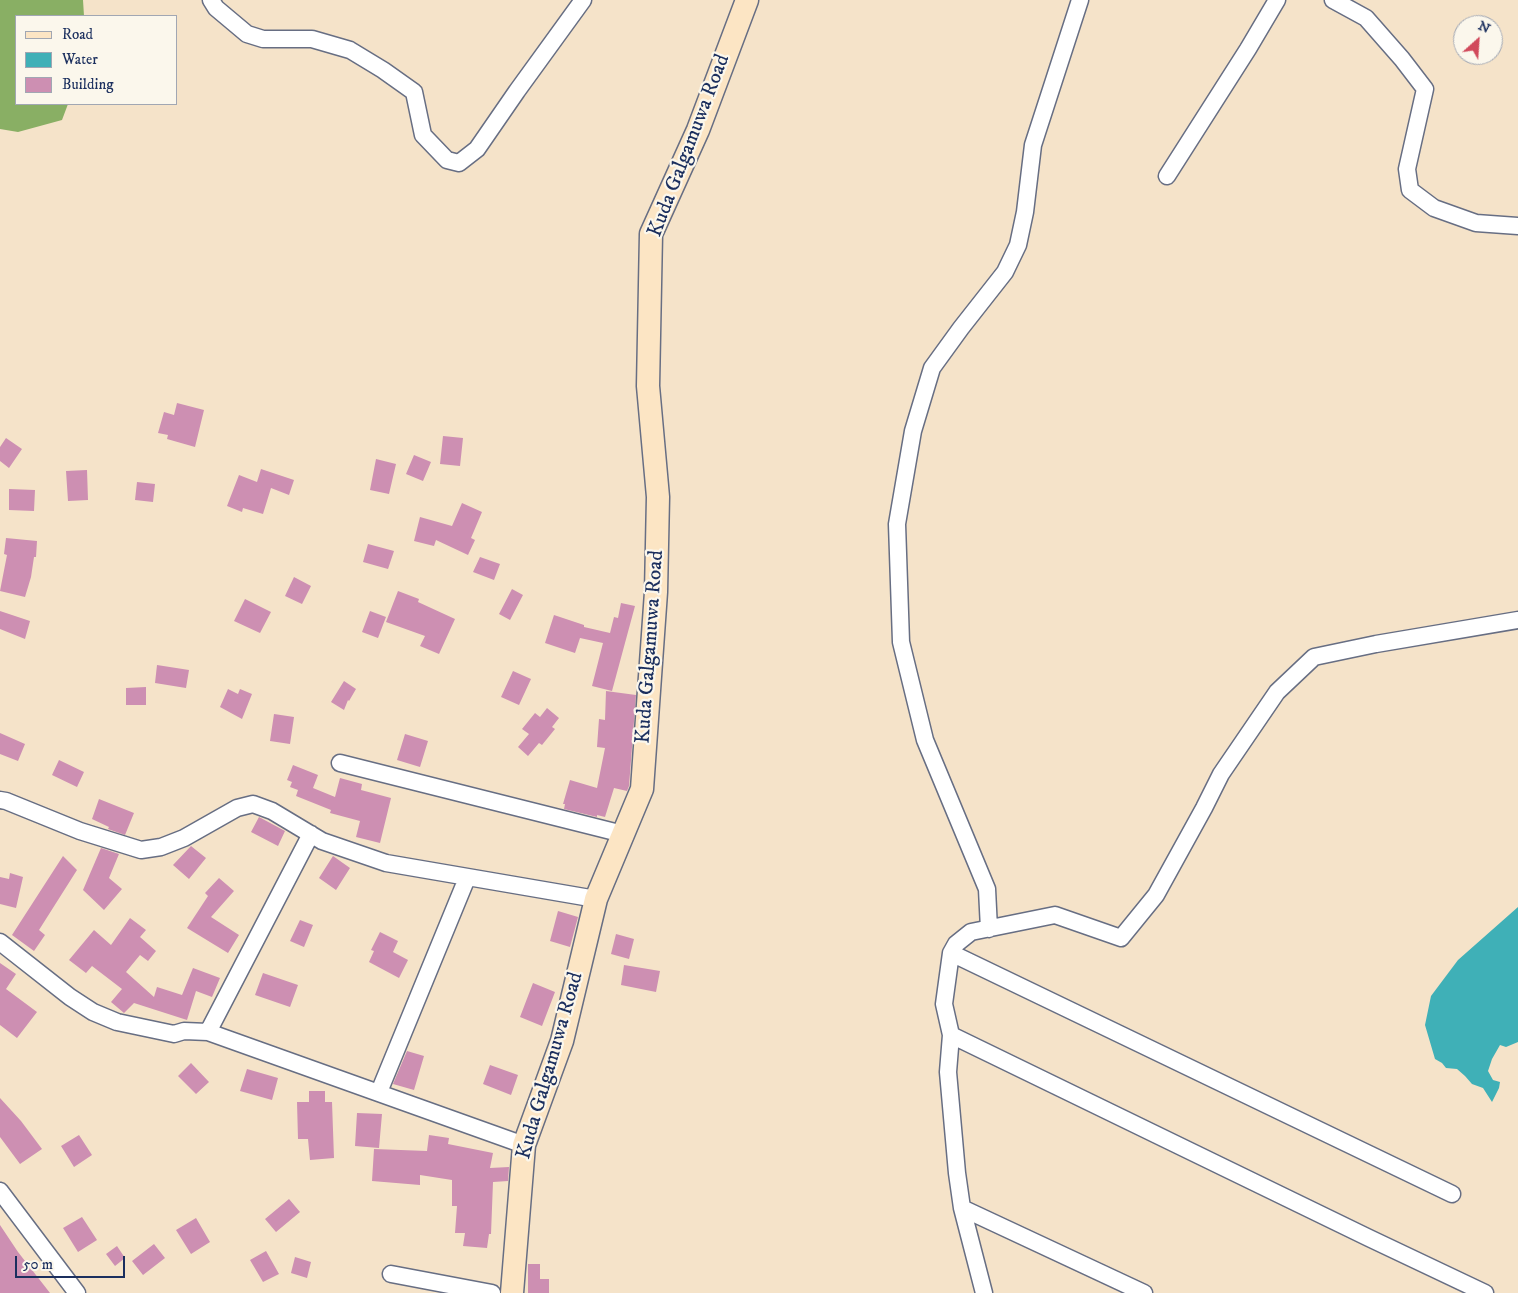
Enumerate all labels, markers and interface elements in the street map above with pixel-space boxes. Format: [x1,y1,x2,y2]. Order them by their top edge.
legend [15,15,178,105]
north arrow [1453,15,1503,65]
text: N [1475,17,1493,38]
text: Road [62,25,93,44]
text: Water [62,50,98,69]
street label: Kuda Galgamuwa Road [644,51,736,241]
text: Building [62,75,114,94]
street label: Kuda Galgamuwa Road [632,549,670,745]
street label: Kuda Galgamuwa Road [512,969,590,1163]
scale bar [18,1246,128,1278]
text: 50 m [23,1255,53,1274]

